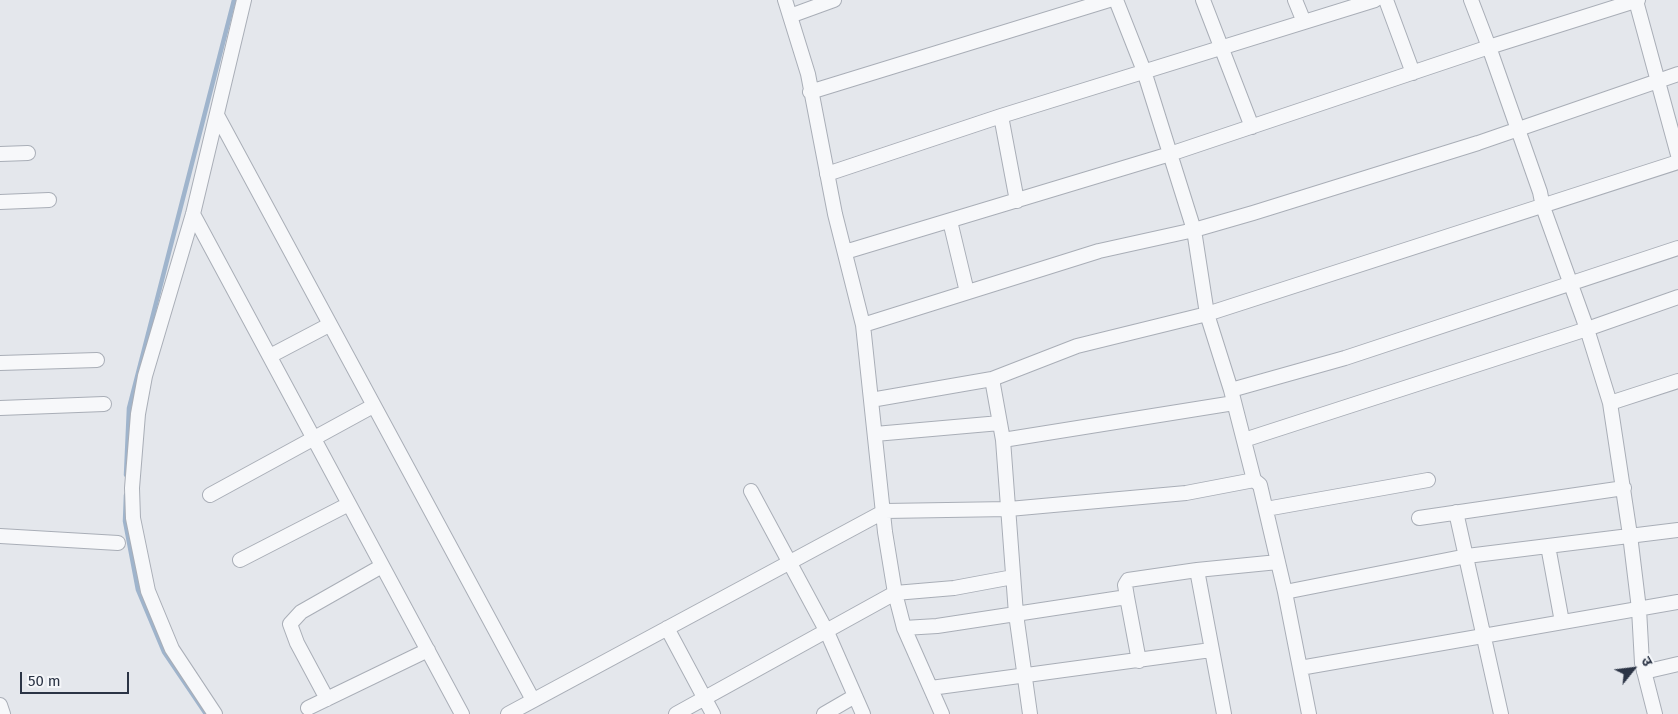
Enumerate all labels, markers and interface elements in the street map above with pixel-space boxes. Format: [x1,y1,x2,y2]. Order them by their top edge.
north arrow [1608,644,1658,694]
text: उ [1637,654,1656,669]
scale bar [22,662,131,694]
text: 50 m [28,672,61,690]

